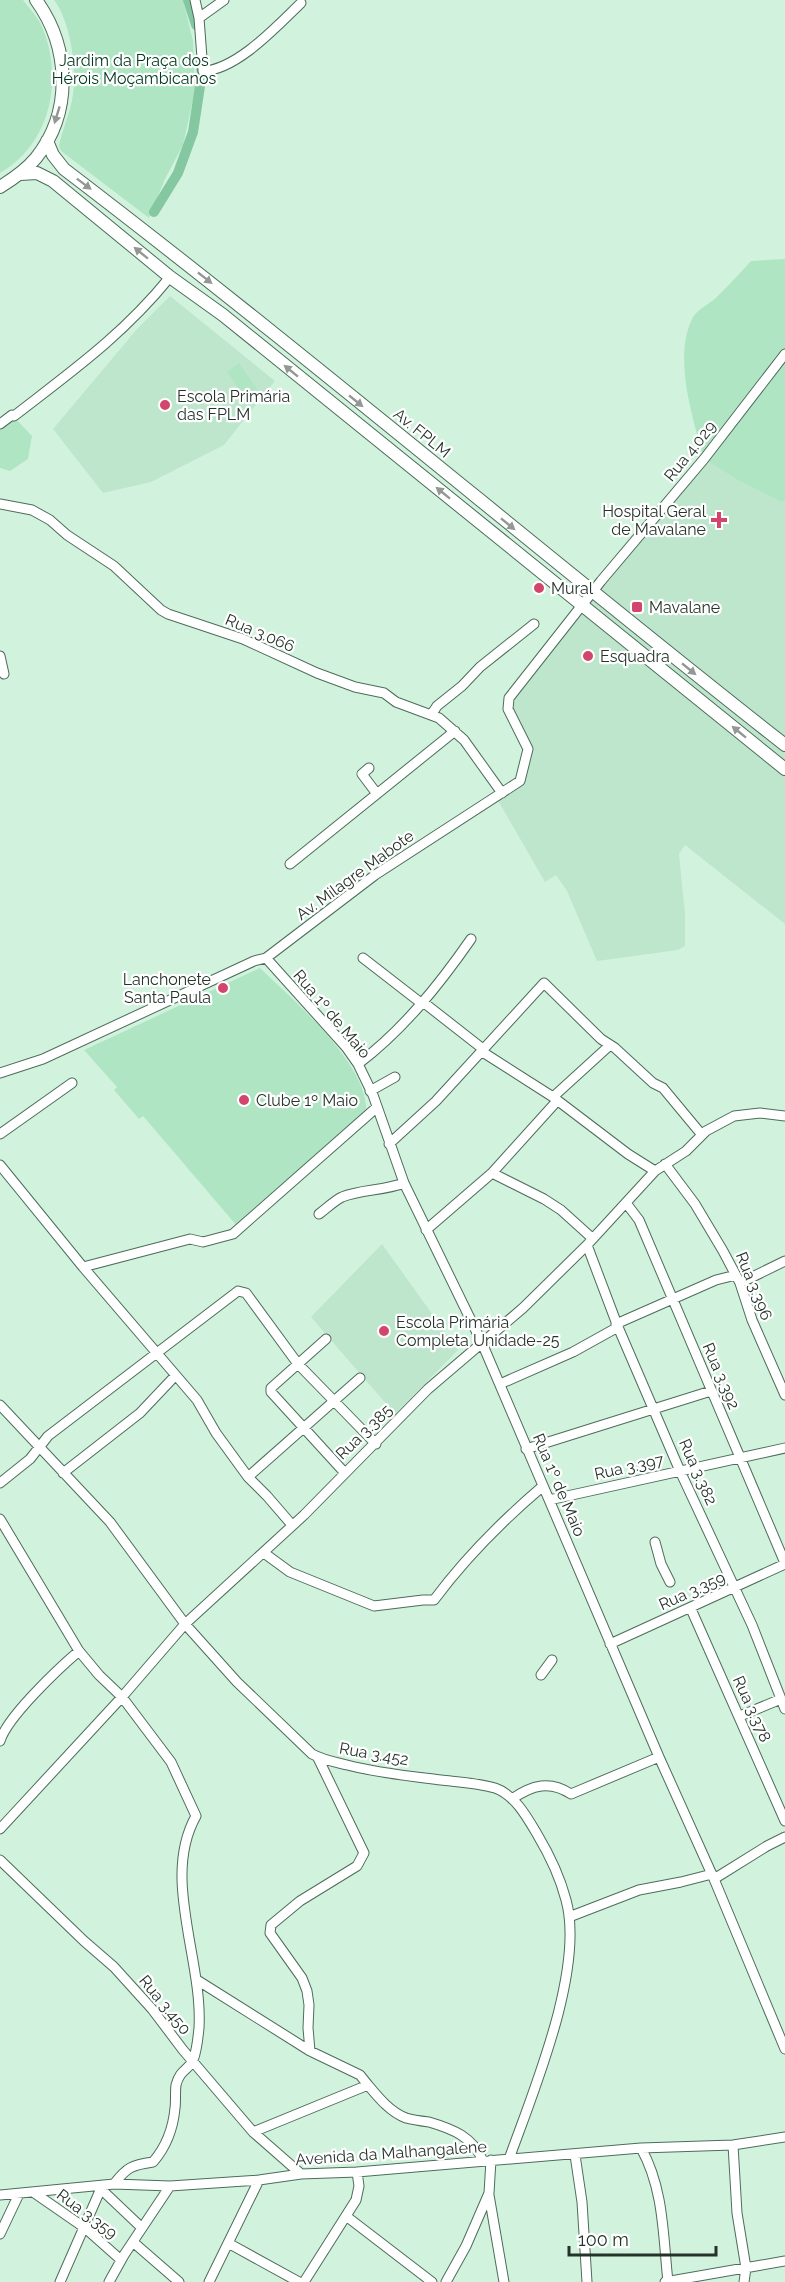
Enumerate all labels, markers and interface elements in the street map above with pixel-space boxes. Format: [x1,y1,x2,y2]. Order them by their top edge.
park label: Jardim da Praça dos Hérois Moçambicanos [52,51,216,88]
one-way arrow [52,106,61,124]
one-way arrow [76,178,91,190]
one-way arrow [133,246,149,259]
one-way arrow [197,271,213,284]
one-way arrow [283,364,299,377]
place label: Escola Primária das FPLM [177,387,290,424]
one-way arrow [349,394,364,406]
marker: Escola Primária das FPLM [158,398,172,412]
street label: Av. FPLM [390,404,454,462]
street label: Rua 4.029 [660,417,720,485]
one-way arrow [435,488,450,500]
place label: Hospital Geral de Mavalane [602,502,707,539]
marker: Hospital Geral de Mavalane [710,511,728,529]
one-way arrow [500,517,515,530]
place label: Mural [551,579,594,598]
marker: Mural [532,581,546,595]
place label: Mavalane [649,598,720,617]
marker: Mavalane [630,600,644,614]
street label: Rua 3.066 [223,610,297,656]
place label: Esquadra [600,647,670,666]
marker: Esquadra [581,649,595,663]
one-way arrow [681,663,697,676]
one-way arrow [732,727,747,739]
street label: Av. Milagre Mabote [293,826,417,924]
street label: Rua 1º de Maio [289,966,375,1062]
place label: Lanchonete Santa Paula [123,970,211,1007]
marker: Lanchonete Santa Paula [216,981,230,995]
place label: Clube 1º Maio [256,1091,358,1110]
marker: Clube 1º Maio [237,1093,251,1107]
street label: Rua 3.396 [732,1249,776,1323]
place label: Escola Primária Completa Unidade-25 [396,1313,560,1350]
marker: Escola Primária Completa Unidade-25 [377,1324,391,1338]
street label: Rua 3.392 [698,1340,744,1412]
street label: Rua 3.385 [332,1400,396,1463]
street label: Rua 1º de Maio [529,1431,589,1539]
street label: Rua 3.382 [675,1436,721,1508]
street label: Rua 3.397 [593,1450,666,1484]
street label: Rua 3.359 [656,1568,728,1614]
street label: Rua 3.378 [729,1673,775,1745]
street label: Rua 3.452 [338,1739,410,1769]
street label: Rua 3.450 [135,1971,195,2039]
street label: Avenida da Malhangalene [295,2137,487,2169]
street label: Rua 3.359 [53,2185,121,2243]
scale bar [569,2219,716,2257]
text: 100 m [578,2229,629,2250]

